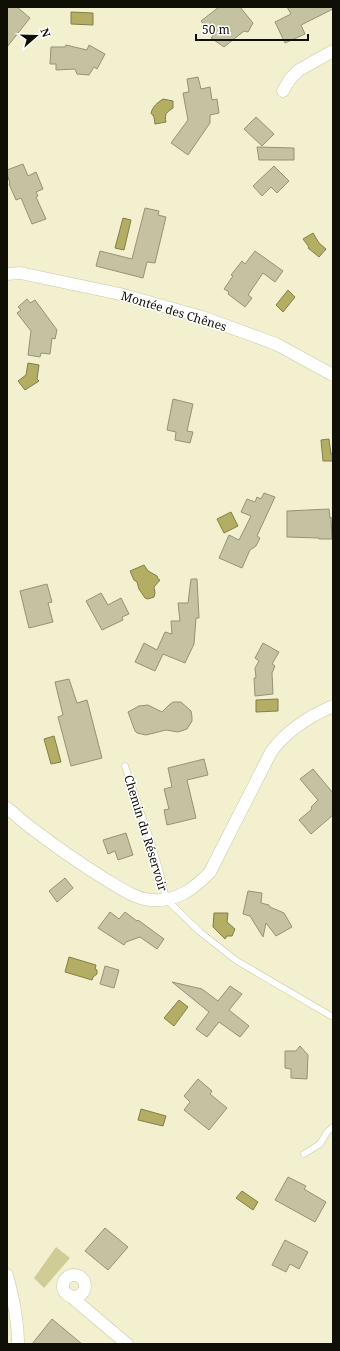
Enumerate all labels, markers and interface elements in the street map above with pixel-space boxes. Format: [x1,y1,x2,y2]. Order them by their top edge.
north arrow [16,16,56,56]
scale bar [196,16,308,42]
text: 50 m [202,21,230,38]
text: N [37,26,55,39]
street label: Montée des Chênes [119,287,229,335]
street label: Chemin du Réservoir [120,773,172,894]

